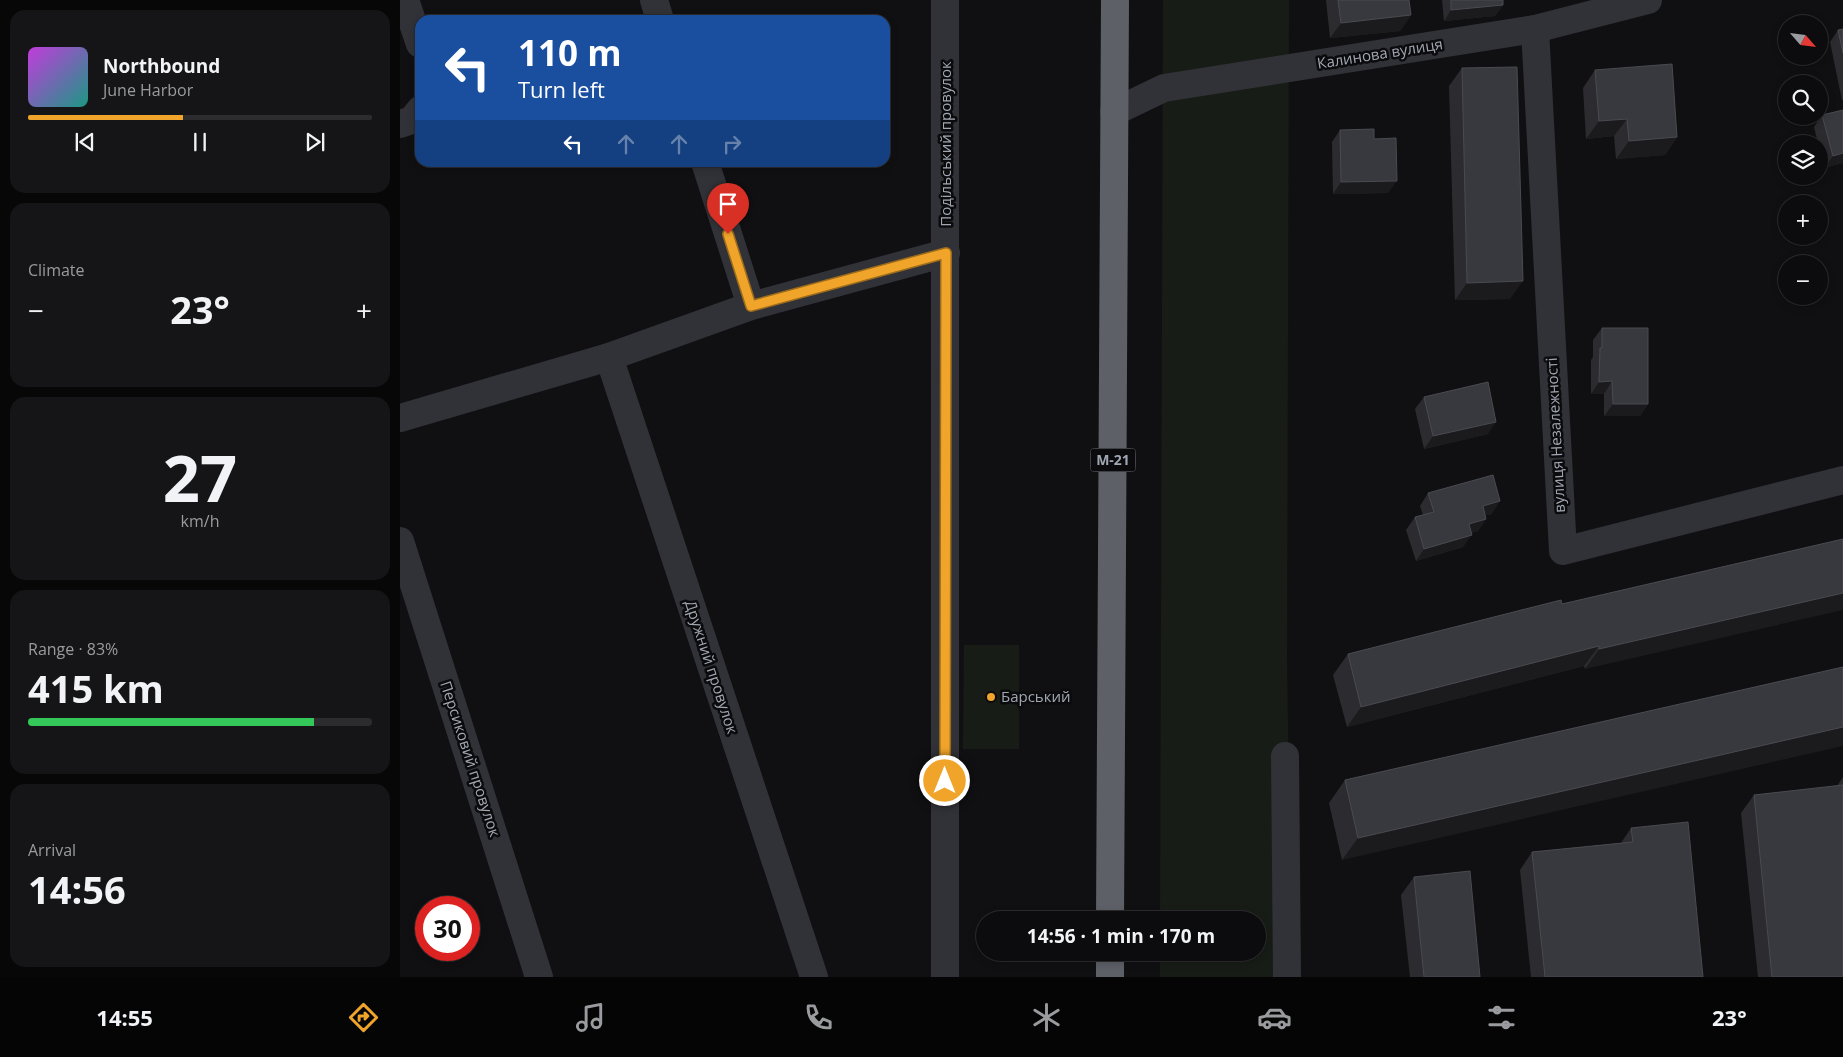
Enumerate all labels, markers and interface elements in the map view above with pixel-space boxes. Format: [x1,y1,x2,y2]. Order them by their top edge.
north arrow [1778,15,1828,65]
map controls [1778,15,1828,305]
text: 110 m [518,29,622,76]
street label: Калинова вулиця [1316,33,1444,73]
icon: left [435,35,500,100]
text: Northbound [103,53,220,79]
street label: Подільський провулок [935,61,955,227]
text: Turn left [518,74,605,104]
button: search [1778,75,1828,125]
text: June Harbor [103,79,193,101]
icon: previous [71,128,99,156]
icon: pause [186,128,214,156]
icon: next [301,128,329,156]
icon: left [559,130,587,158]
icon: ahead [612,130,640,158]
icon: ahead [665,130,693,158]
icon: right [718,130,746,158]
button: layers [1778,135,1828,185]
pin [707,183,749,234]
icon: arrive [714,190,742,218]
button: + [1778,195,1828,245]
button: − [1778,255,1828,305]
text: Climate [28,259,85,281]
text: 23° [170,283,230,335]
text: − [28,291,44,329]
text: + [356,291,372,329]
street label: вулиця Незалежності [1541,357,1569,513]
text: 27 [163,433,237,521]
road number: М-21 [1090,448,1136,472]
text: km/h [181,510,219,532]
street label: Дружний провулок [681,597,743,736]
text: Range · 83% [28,638,118,660]
text: 415 km [28,662,164,714]
street label: Персиковий провулок [436,678,506,839]
place label: Барський [1001,686,1071,706]
marker: Барський [985,691,997,703]
position arrow [918,754,970,806]
text: Arrival [28,839,76,861]
text: 14:56 [28,863,126,915]
speed limit sign: 30 [415,896,480,961]
text: 14:56 · 1 min · 170 m [1027,923,1215,949]
icon: directions [346,1000,381,1035]
icon: music [573,1000,608,1035]
icon: phone [801,1000,836,1035]
icon: climate [1029,1000,1064,1035]
icon: car [1257,1000,1292,1035]
icon: filters [1484,1000,1519,1035]
text: 14:55 [96,1002,153,1032]
text: 23° [1712,1002,1747,1032]

